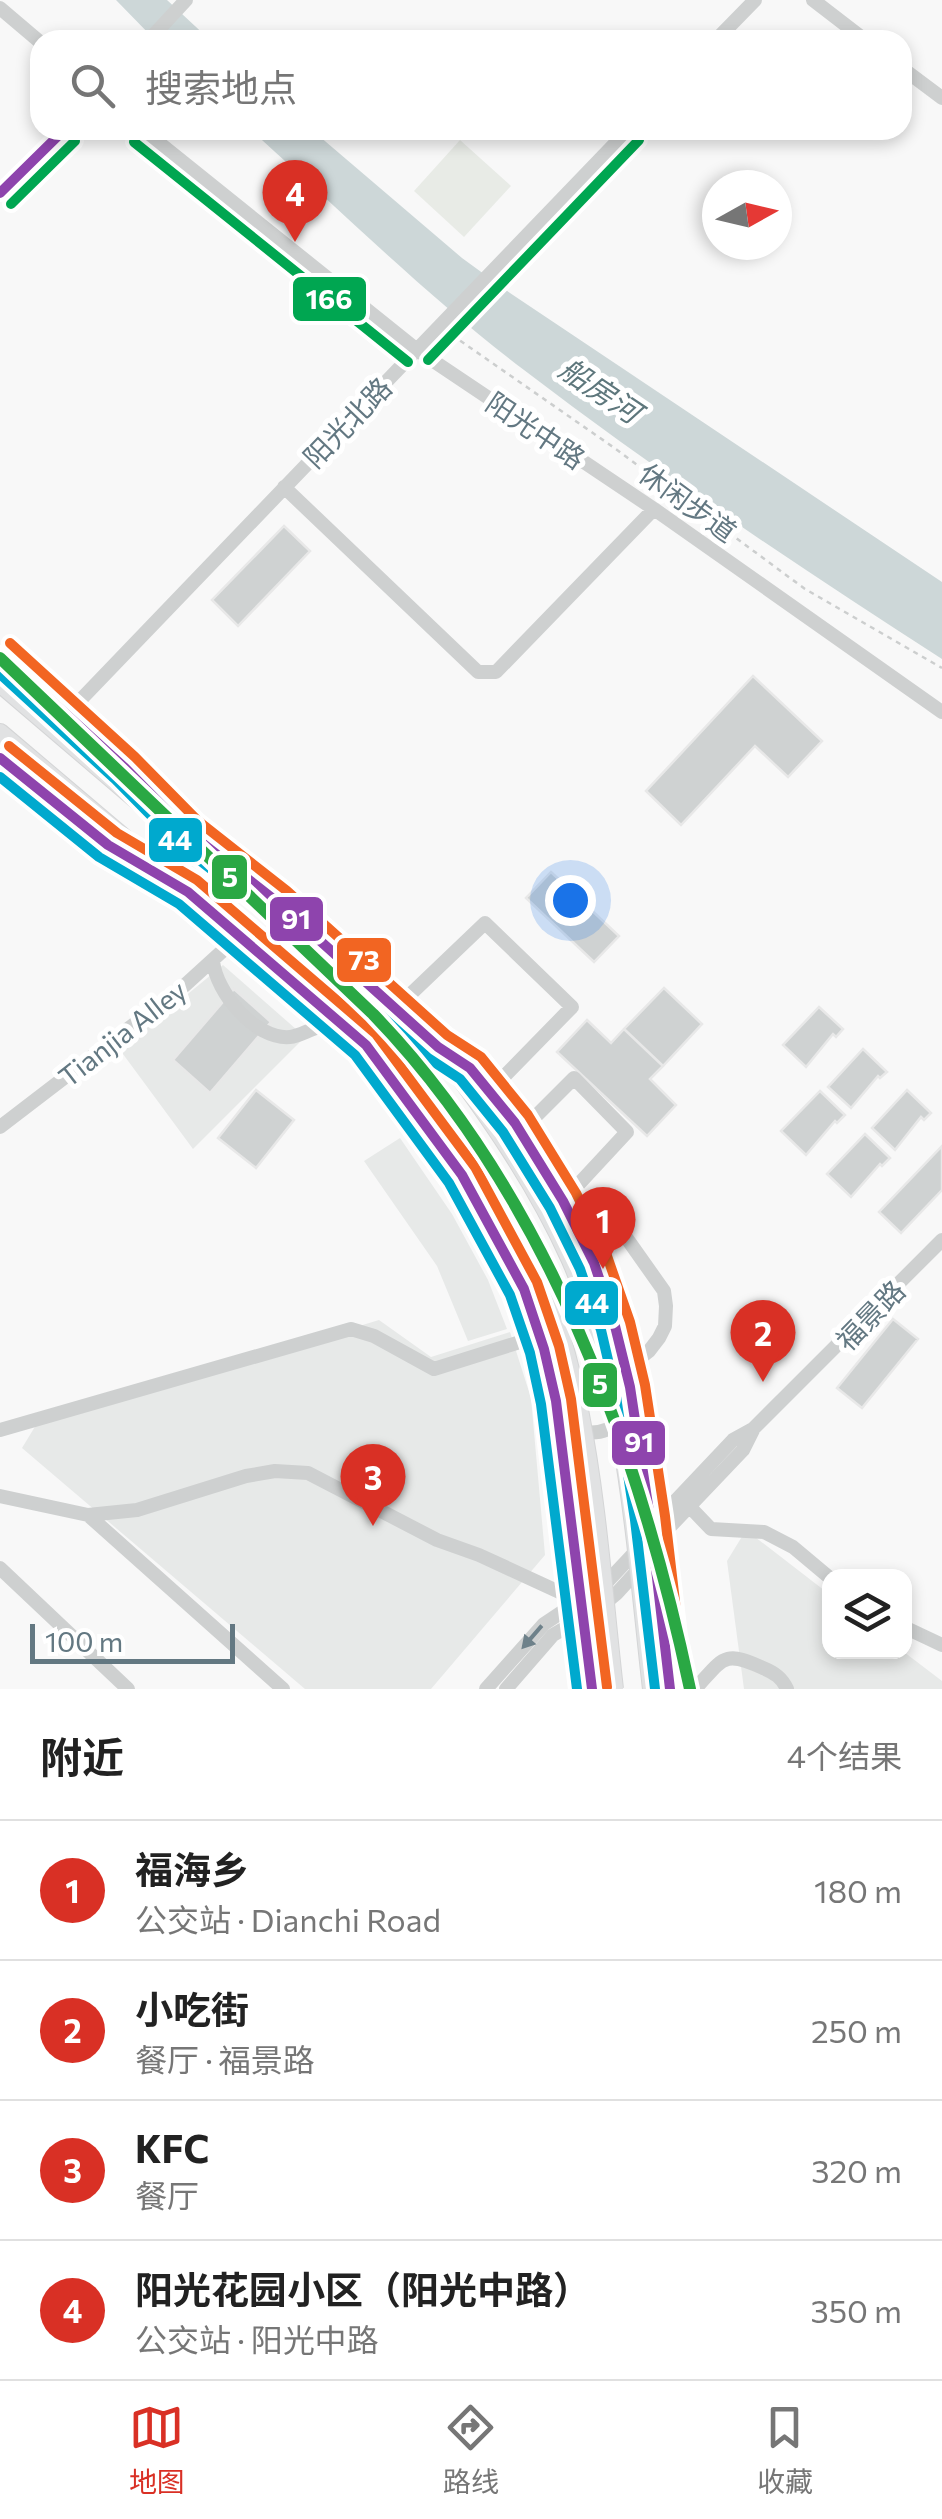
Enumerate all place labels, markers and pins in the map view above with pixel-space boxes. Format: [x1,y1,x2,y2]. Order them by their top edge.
pin: 4 [262,160,328,242]
pin: 1 [570,1186,636,1269]
pin: 2 [730,1300,796,1382]
pin: 3 [340,1444,406,1526]

